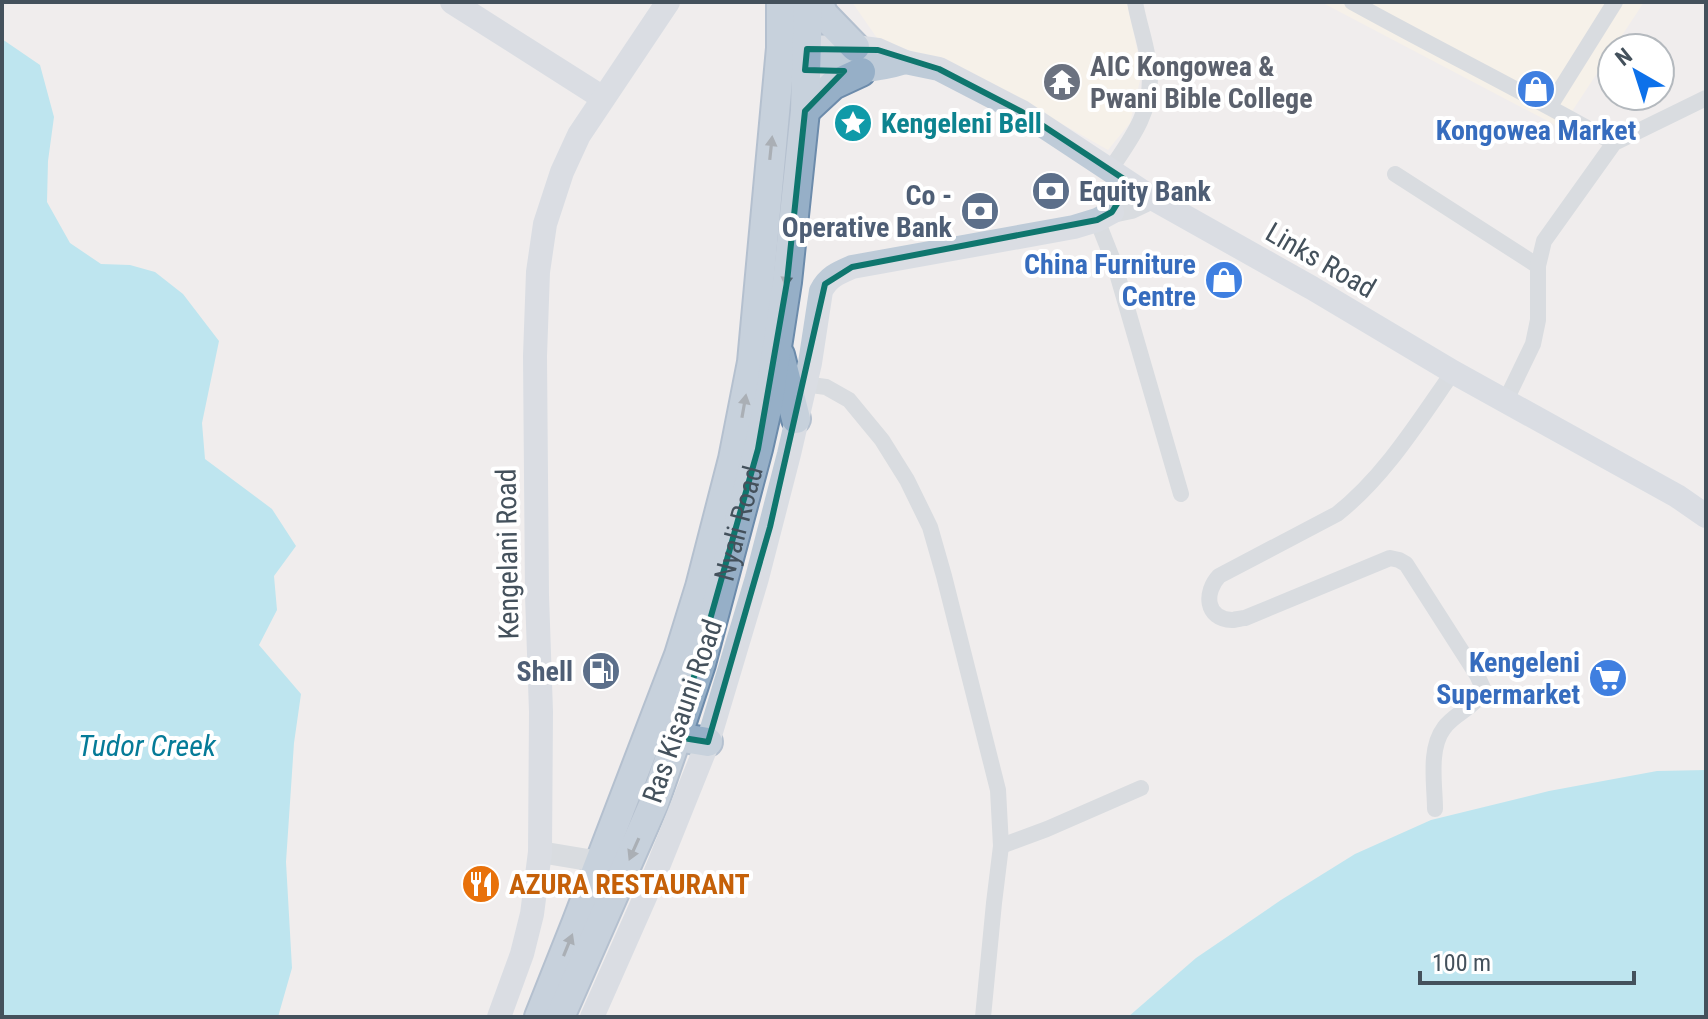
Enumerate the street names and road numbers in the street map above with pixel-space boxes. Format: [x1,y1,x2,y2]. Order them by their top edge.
street label: Links Road [1260,216,1382,305]
street label: Nyali Road [708,462,770,585]
street label: Kengelani Road [490,468,525,640]
street label: Ras Kisauni Road [636,615,729,807]

